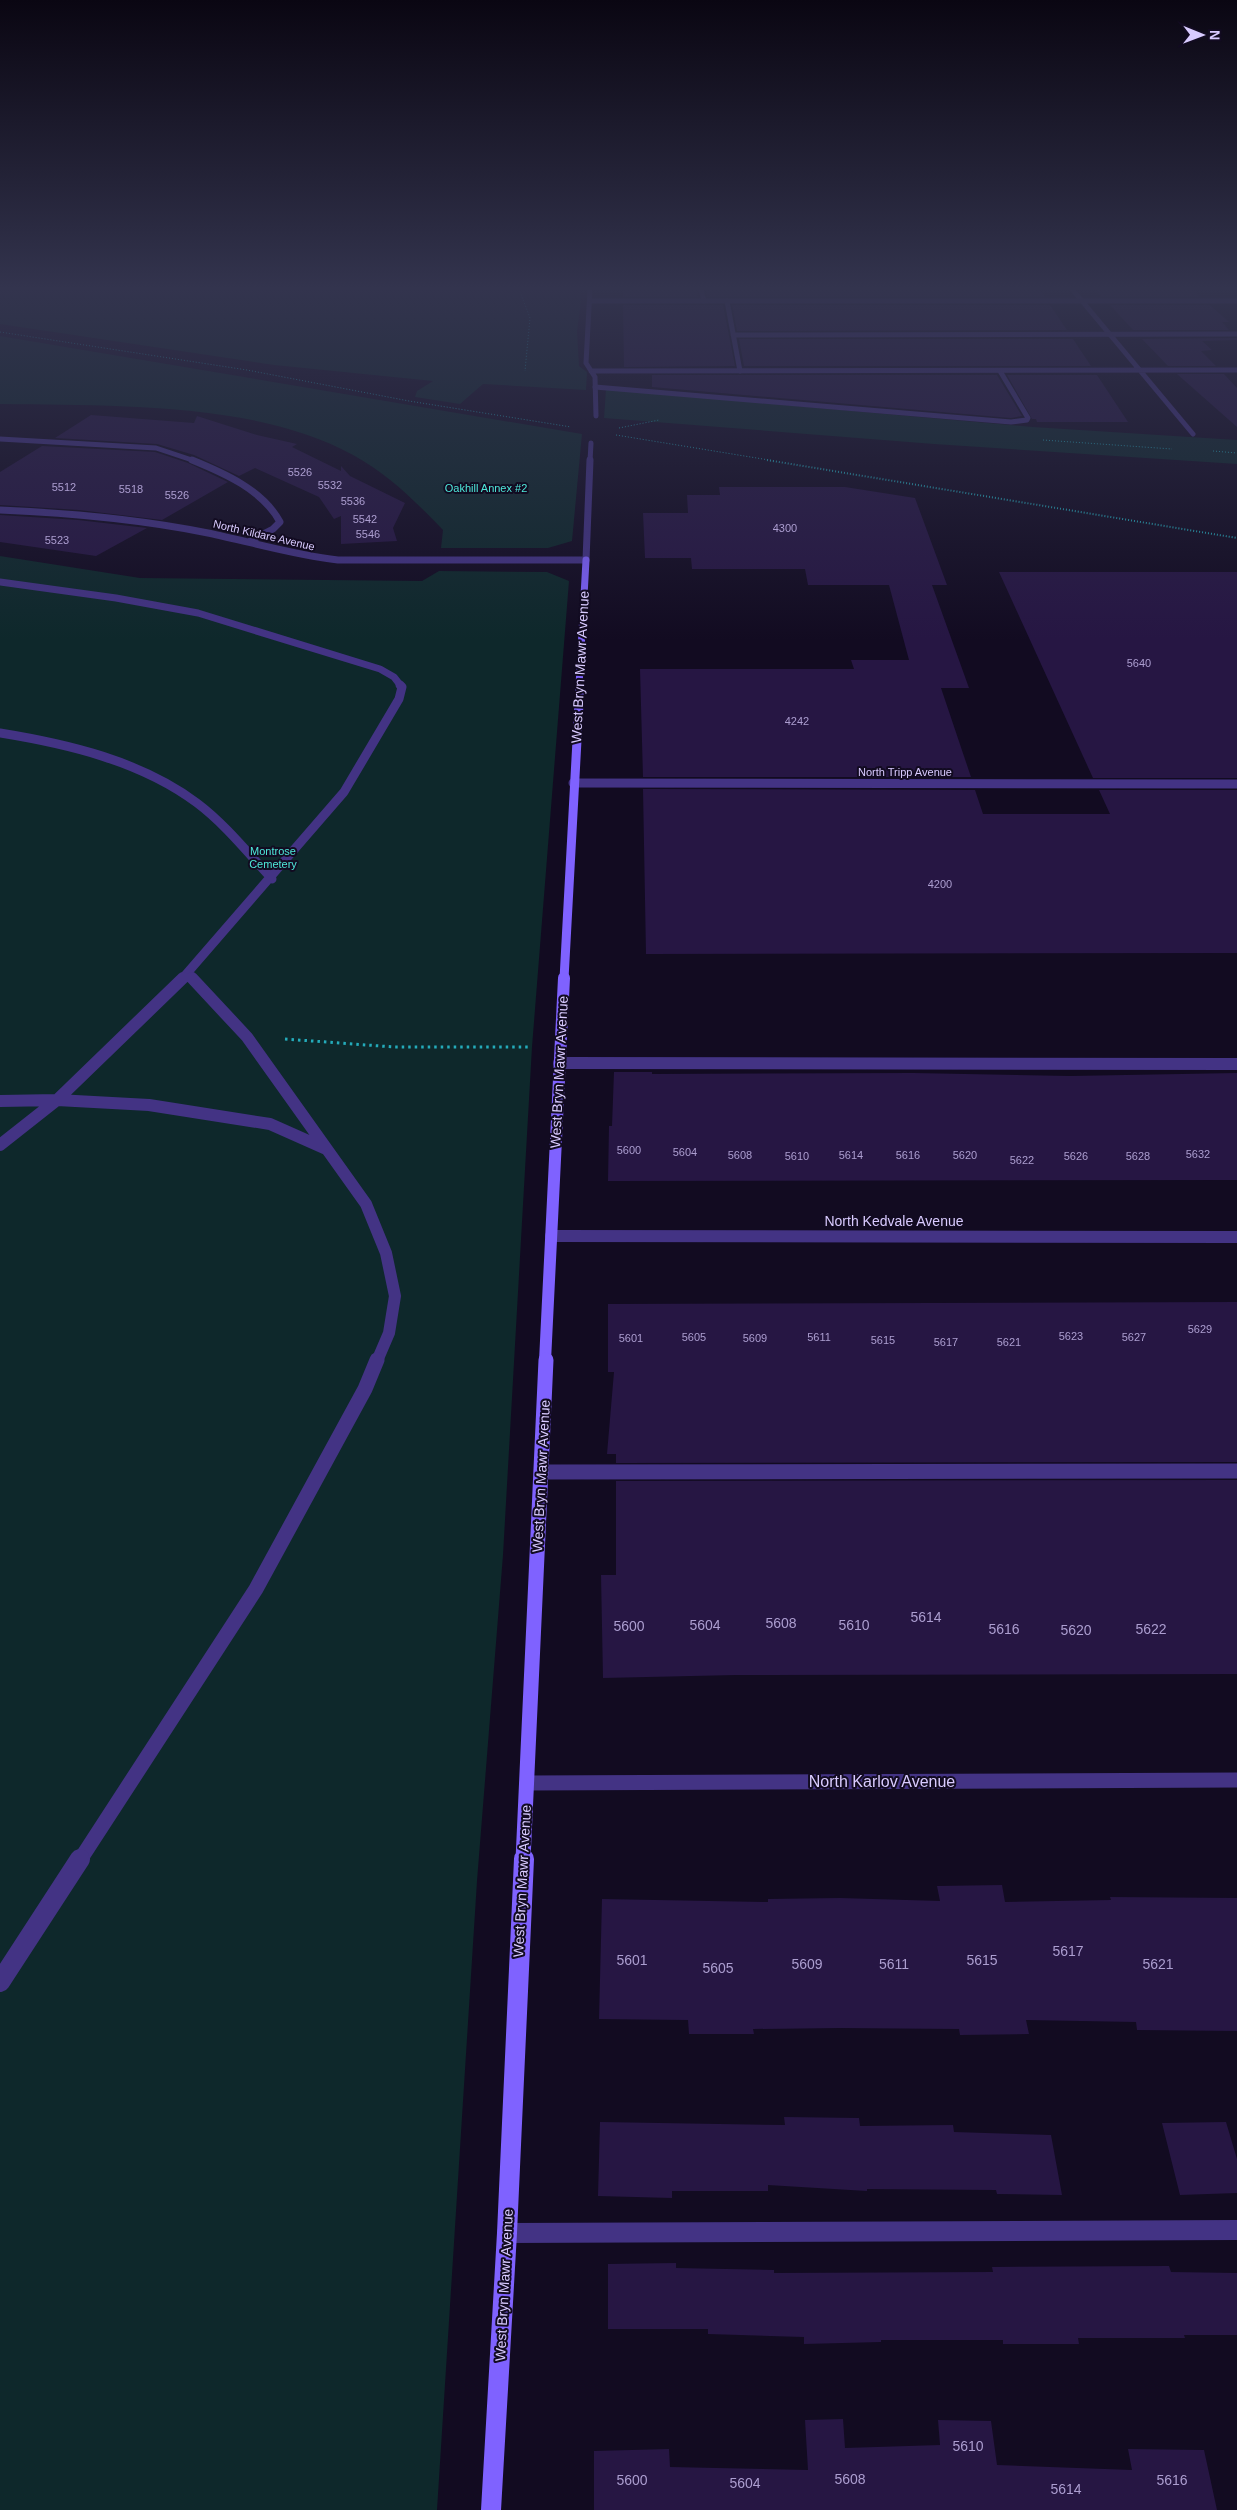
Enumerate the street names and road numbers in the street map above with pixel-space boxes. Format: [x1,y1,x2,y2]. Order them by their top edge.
street label: North Kildare Avenue [212,517,316,553]
street label: West Bryn Mawr Avenue [568,590,592,744]
street label: North Tripp Avenue [858,766,952,778]
street label: West Bryn Mawr Avenue [547,995,571,1149]
street label: North Kedvale Avenue [824,1213,964,1229]
street label: West Bryn Mawr Avenue [529,1399,553,1553]
street label: North Karlov Avenue [809,1773,955,1790]
street label: West Bryn Mawr Avenue [510,1804,534,1958]
street label: West Bryn Mawr Avenue [492,2208,516,2362]

